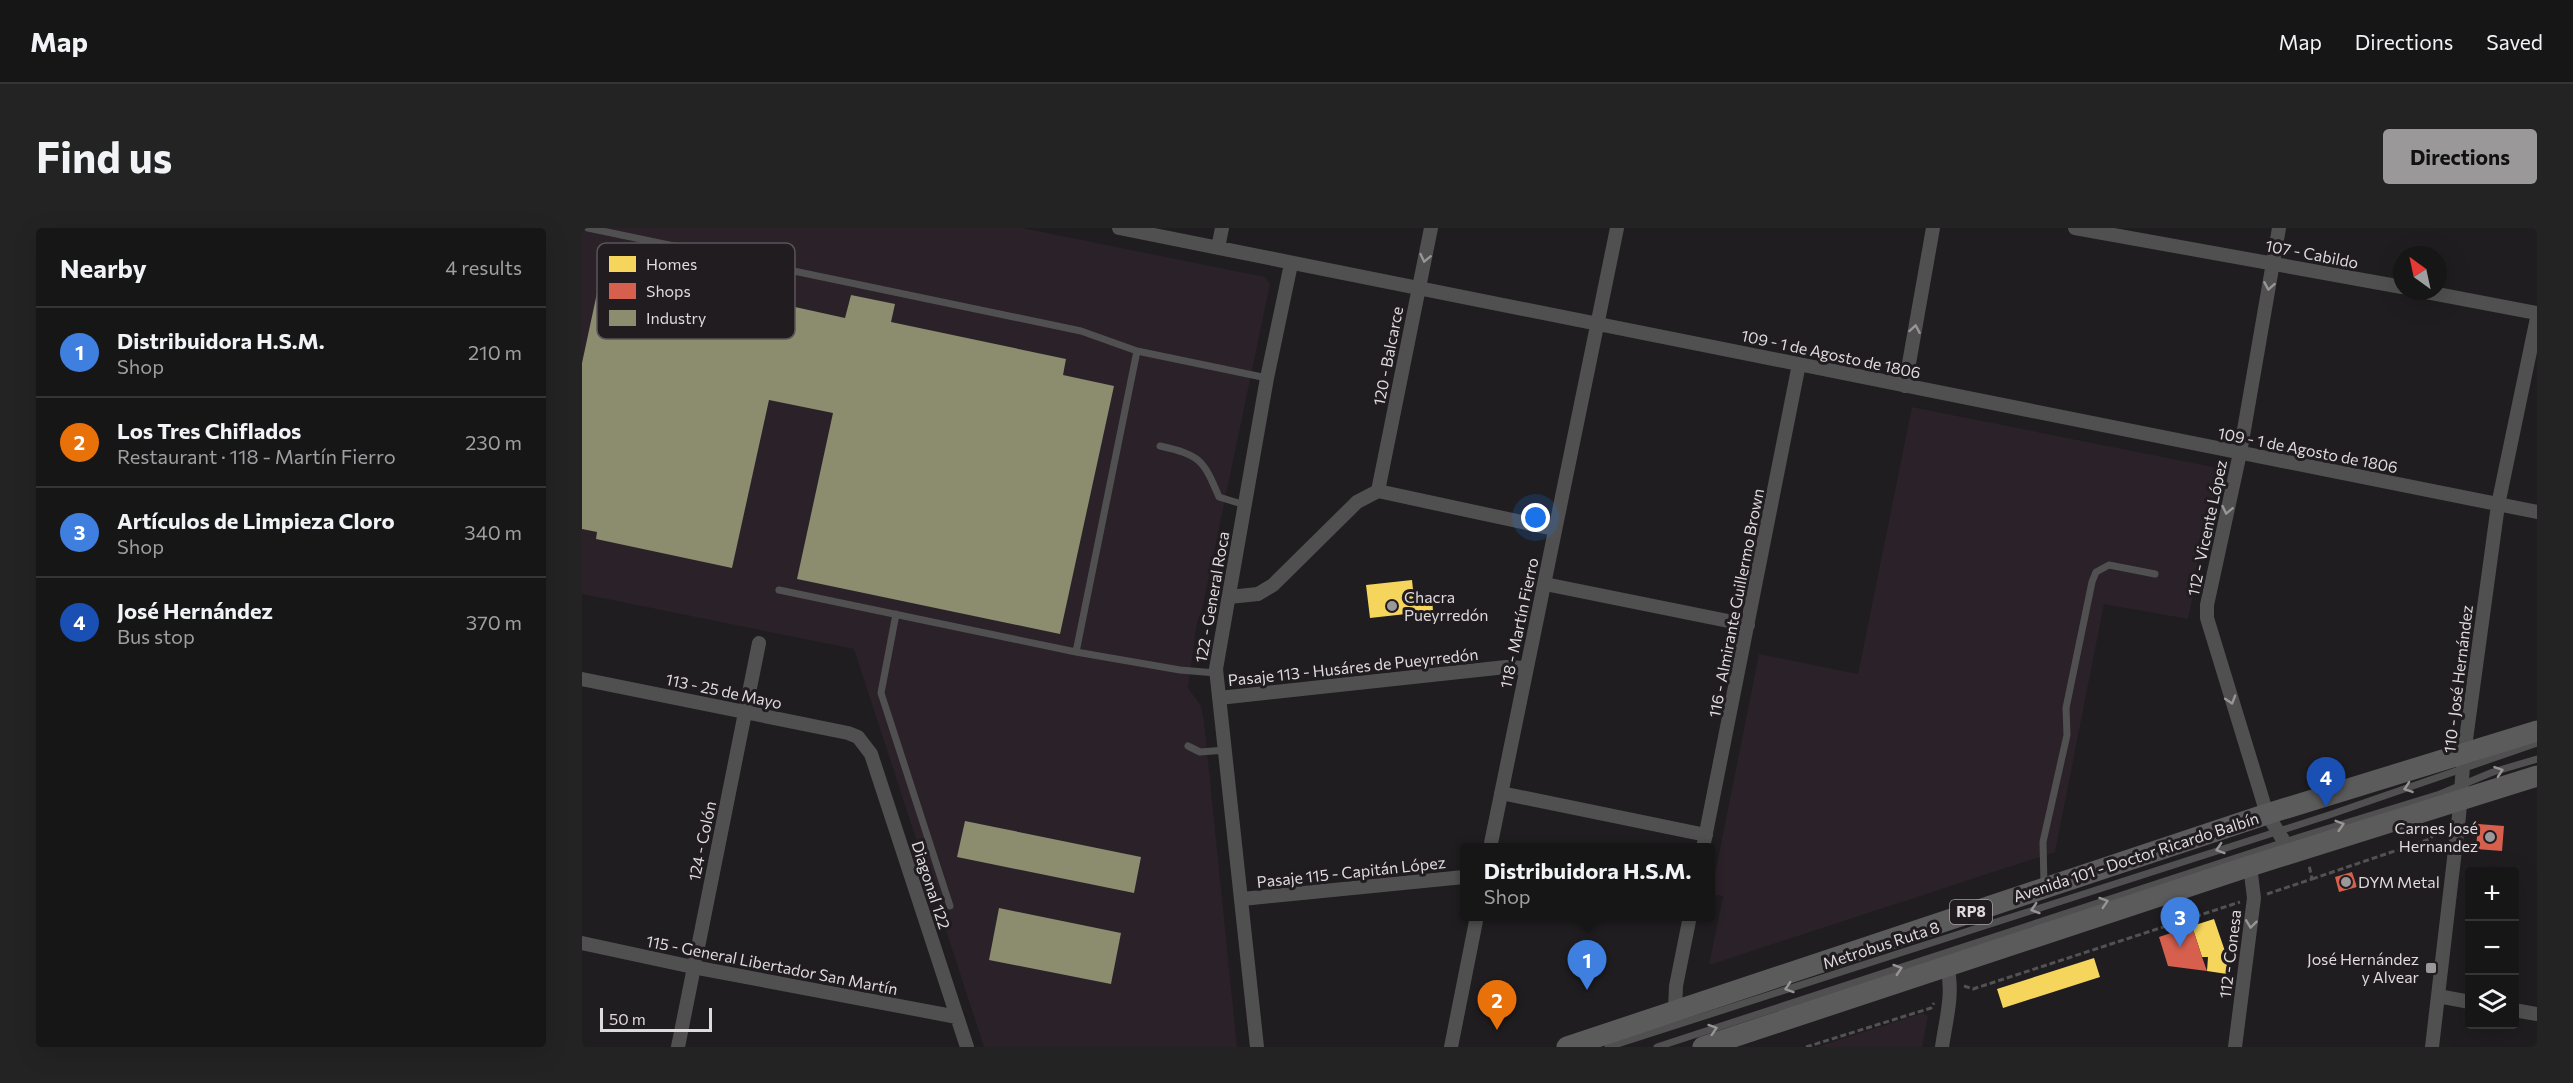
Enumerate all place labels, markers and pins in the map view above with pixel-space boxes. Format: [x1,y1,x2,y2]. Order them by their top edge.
place label: Chacra Pueyrredón [1404,587,1488,624]
marker: Chacra Pueyrredón [1385,599,1399,613]
pin: 4 [2306,758,2346,807]
place label: Carnes José Hernandez [2395,818,2478,855]
marker: Carnes José Hernandez [2483,830,2497,844]
place label: DYM Metal [2358,872,2440,891]
marker: DYM Metal [2339,875,2353,889]
pin: 3 [2160,898,2200,947]
pin: 1 [1568,940,1606,990]
place label: José Hernández y Alvear [2307,949,2420,986]
marker: José Hernández y Alvear [2424,961,2438,975]
pin: 2 [1478,980,1516,1030]

